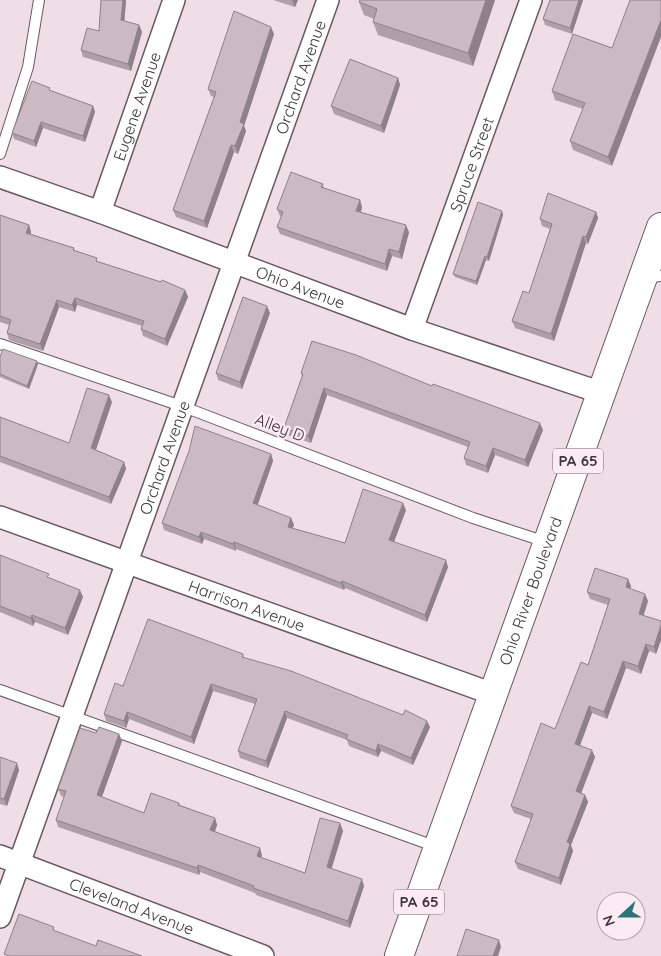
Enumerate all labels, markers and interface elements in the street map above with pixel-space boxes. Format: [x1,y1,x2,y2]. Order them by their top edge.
street label: Orchard Avenue [271,17,330,137]
street label: Eugene Avenue [109,49,165,163]
street label: Spruce Street [445,114,498,215]
street label: Ohio Avenue [253,261,348,313]
street label: Orchard Avenue [135,398,194,517]
street label: Alley D [252,408,308,446]
road number: PA 65 [553,448,603,474]
street label: Ohio River Boulevard [494,514,566,668]
street label: Harrison Avenue [186,575,308,636]
street label: Cleveland Avenue [67,873,197,939]
road number: PA 65 [394,890,444,914]
north arrow [596,891,646,941]
text: N [599,913,619,929]

